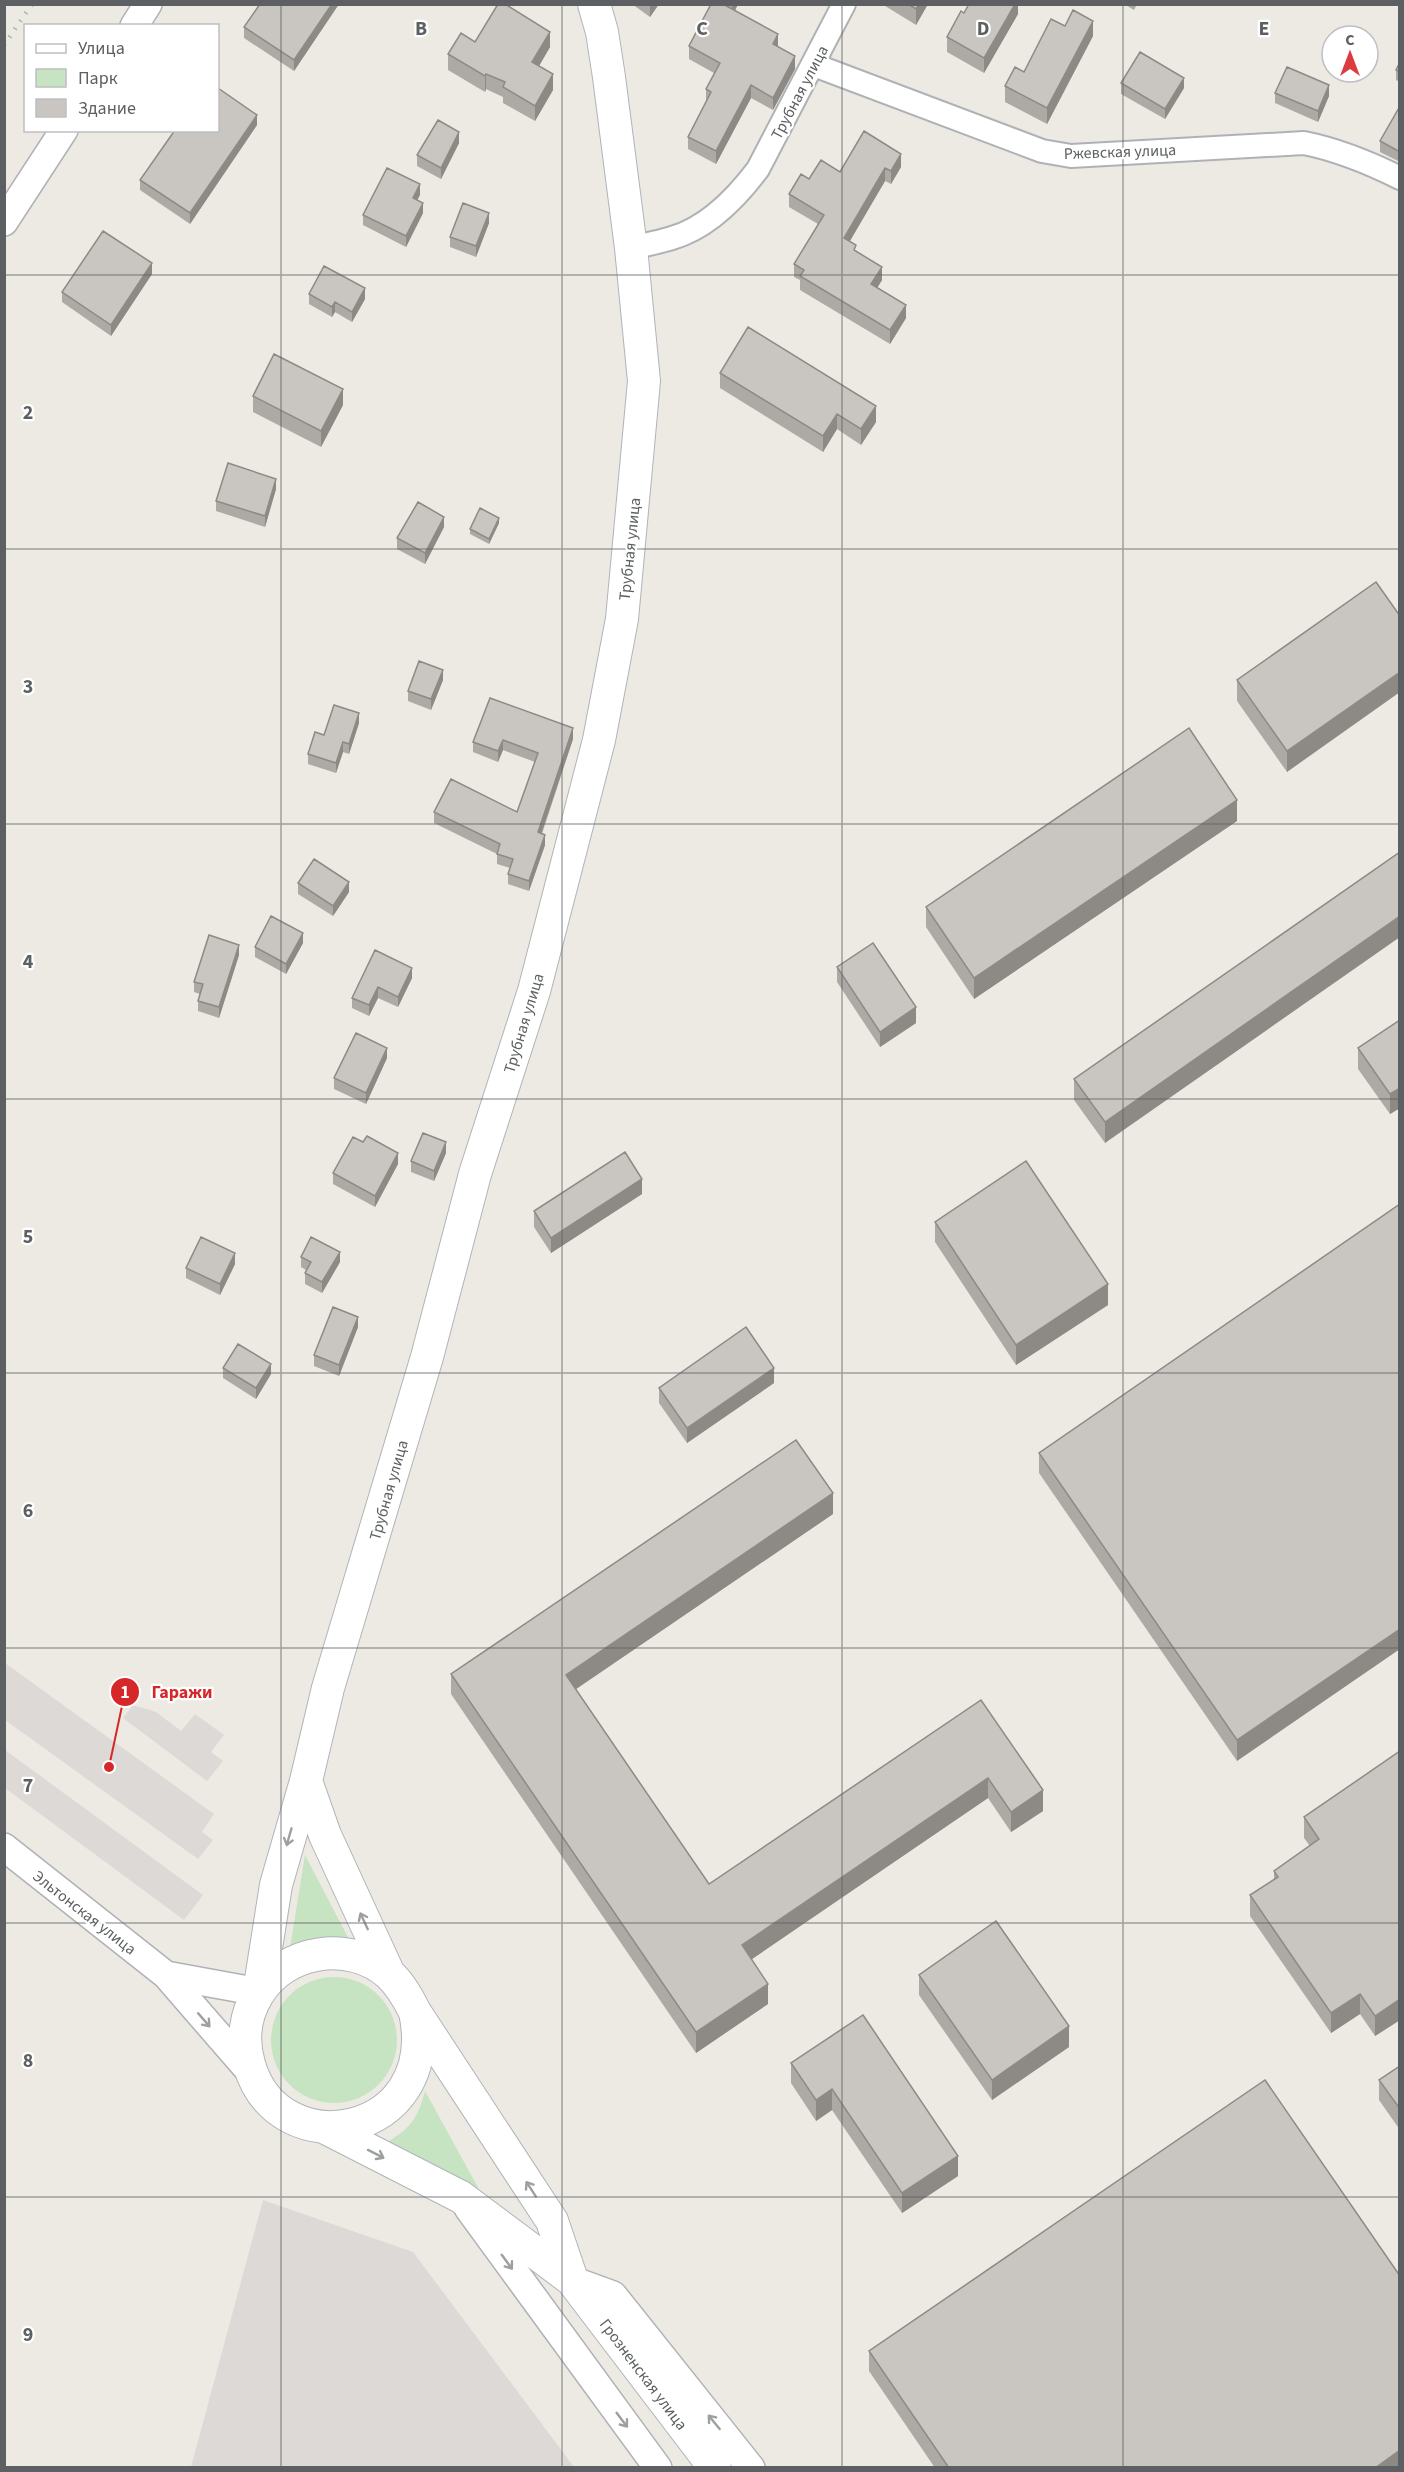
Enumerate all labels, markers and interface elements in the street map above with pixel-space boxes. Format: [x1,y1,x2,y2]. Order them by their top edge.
text: B [415,15,427,43]
text: C [696,15,708,43]
text: D [977,15,989,43]
text: E [1259,15,1269,43]
legend [24,24,219,132]
north arrow [1320,24,1380,84]
text: С [1345,29,1355,51]
text: Улица [78,36,125,61]
street label: Трубная улица [766,42,834,143]
text: Парк [78,66,118,91]
text: Здание [78,96,136,121]
street label: Ржевская улица [1064,139,1177,165]
text: 2 [23,399,33,427]
street label: Трубная улица [614,497,646,602]
text: 3 [23,673,33,701]
text: 4 [23,948,34,976]
street label: Трубная улица [498,971,550,1076]
text: 5 [23,1223,33,1251]
street label: Трубная улица [364,1438,414,1543]
text: 6 [23,1497,33,1525]
callout: Гаражи [110,1674,225,1710]
text: 1 [120,1680,130,1705]
text: Гаражи [151,1680,213,1705]
text: 7 [23,1772,33,1800]
one-way arrow [283,1827,294,1846]
street label: Эльтонская улица [28,1865,141,1960]
one-way arrow [358,1913,370,1931]
one-way arrow [197,2012,211,2027]
text: 8 [23,2047,33,2075]
one-way arrow [367,2148,384,2160]
one-way arrow [525,2181,537,2198]
one-way arrow [501,2253,513,2269]
street label: Грозненская улица [594,2314,692,2435]
text: 9 [23,2321,33,2349]
one-way arrow [616,2411,628,2427]
one-way arrow [708,2414,721,2430]

